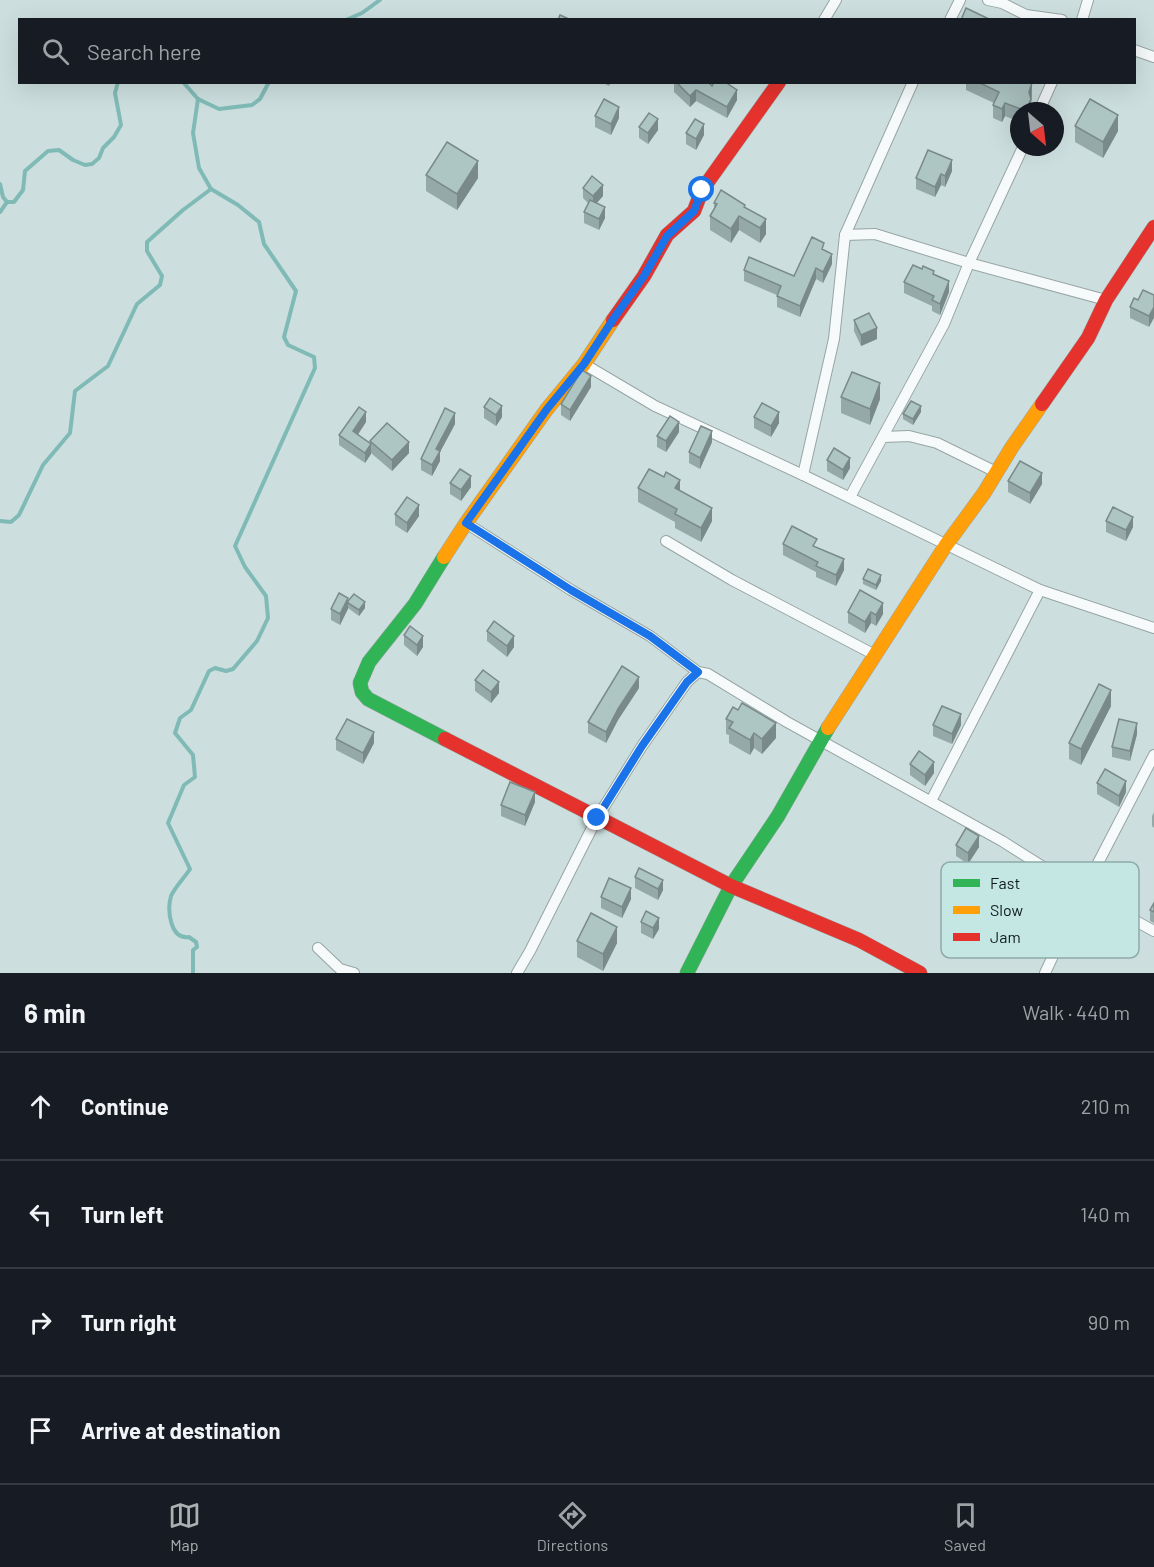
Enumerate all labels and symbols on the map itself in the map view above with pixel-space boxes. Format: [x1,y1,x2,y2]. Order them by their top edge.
north arrow [1010,102,1064,156]
route start [688,176,714,202]
route end [583,804,609,830]
legend [941,862,1139,958]
text: Fast [990,873,1020,892]
text: Slow [990,900,1023,919]
text: Jam [990,927,1021,946]

